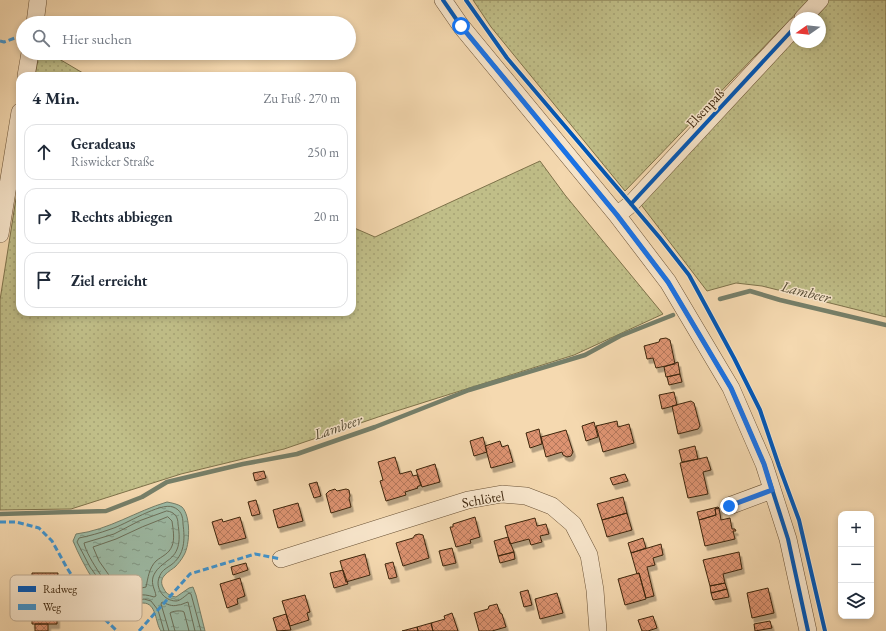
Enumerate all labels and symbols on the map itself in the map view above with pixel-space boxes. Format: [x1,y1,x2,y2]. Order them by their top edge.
north arrow [790,12,826,48]
route start [452,17,470,35]
street label: Elsenpaß [682,84,728,132]
water label: Lambeer [779,276,834,307]
water label: Lambeer [310,409,366,444]
street label: Schlötel [460,486,506,512]
route end [720,497,738,515]
legend [10,575,142,621]
text: Radweg [43,582,77,596]
text: Weg [43,600,61,614]

